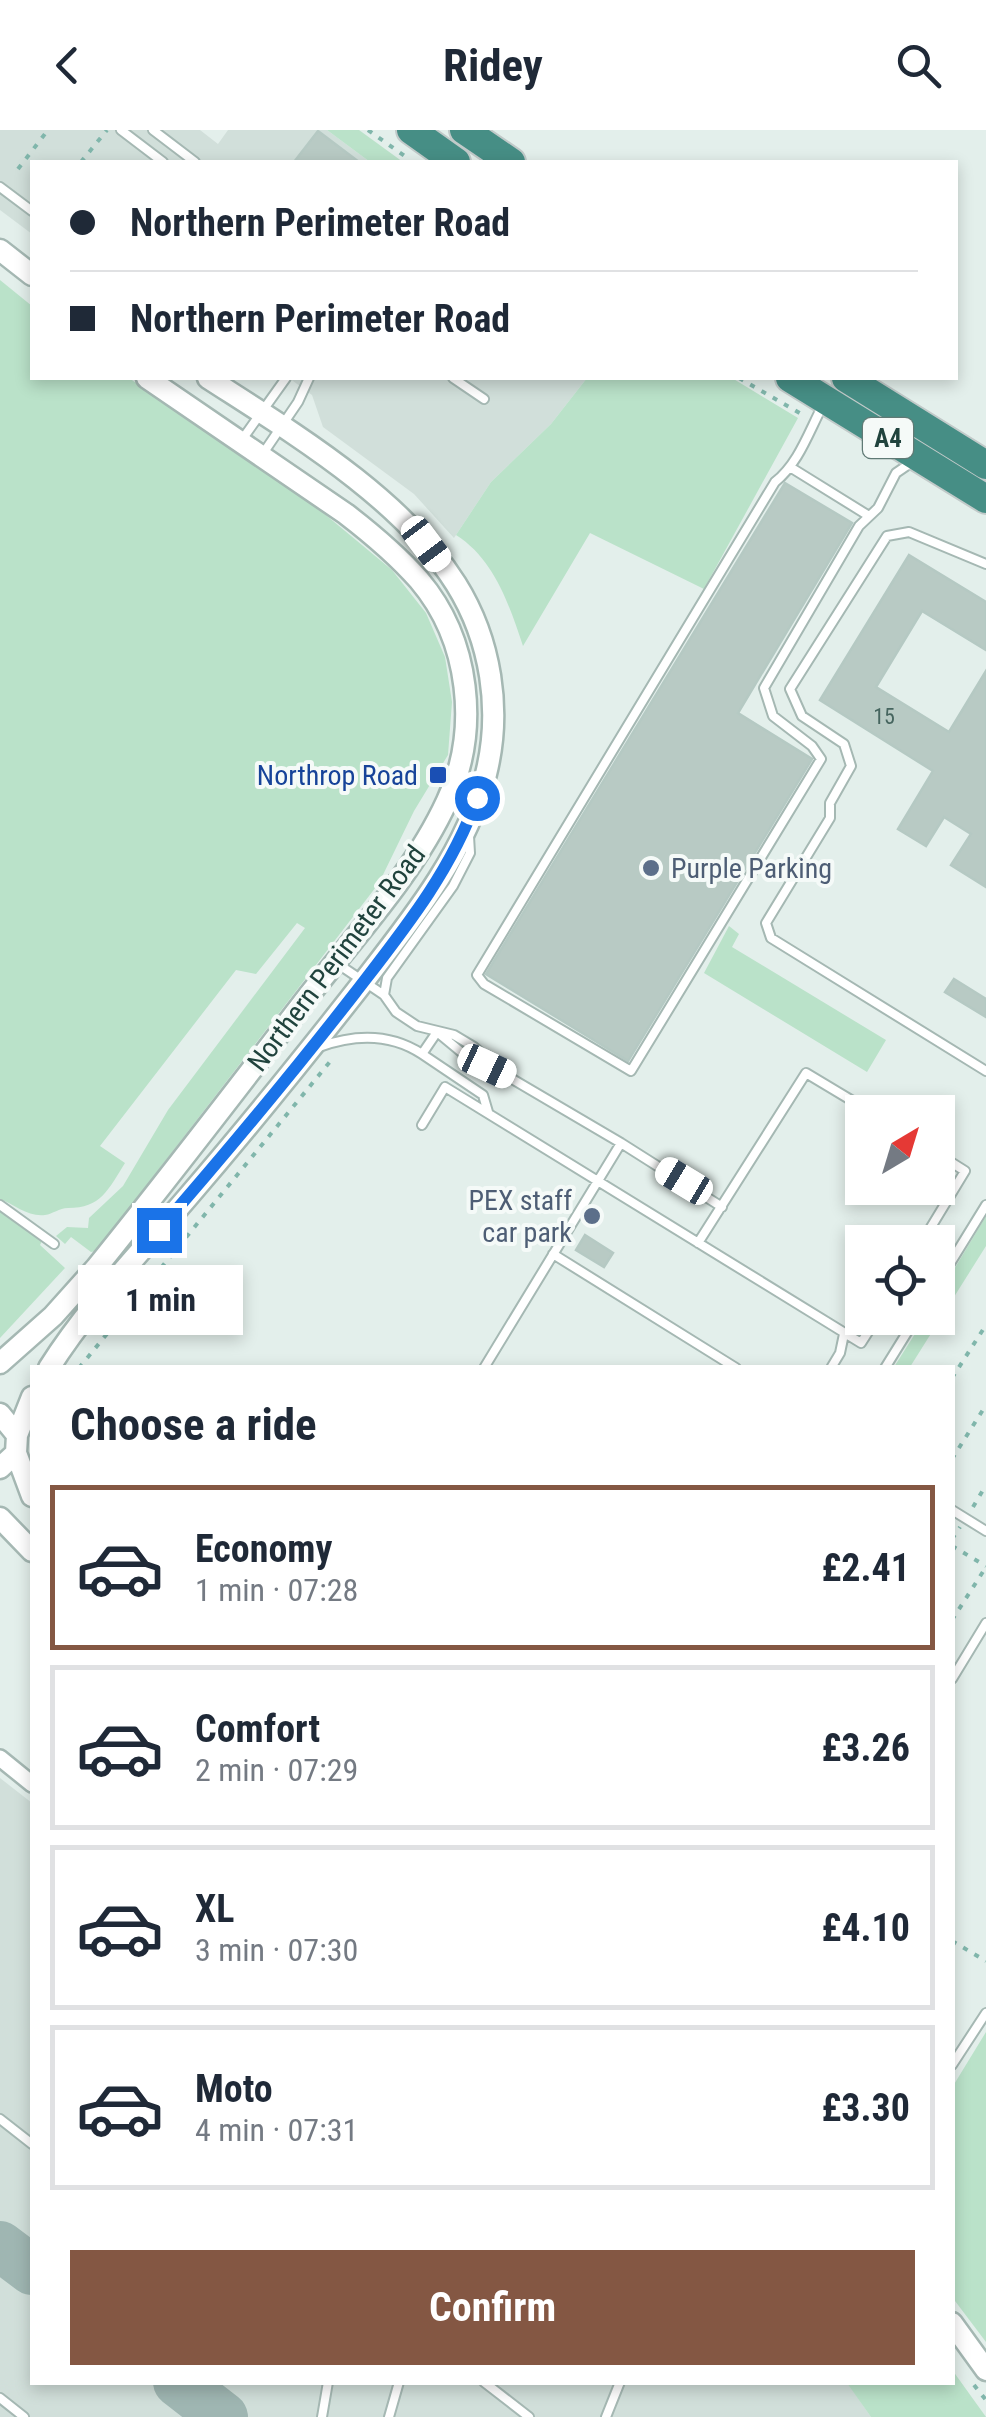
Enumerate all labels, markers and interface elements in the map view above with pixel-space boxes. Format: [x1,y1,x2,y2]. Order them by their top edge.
icon: back [40,38,95,93]
icon: search [891,38,946,93]
text: Ridey [443,39,543,92]
text: Northern Perimeter Road [130,201,510,245]
text: Northern Perimeter Road [130,297,510,341]
road number: A4 [863,418,913,458]
car [396,511,456,577]
house number: 15 [873,704,895,729]
place label: Northrop Road [257,759,418,792]
marker: Northrop Road [427,764,449,786]
route start [455,776,500,821]
street label: Northern Perimeter Road [241,839,432,1078]
place label: Purple Parking [671,852,832,885]
marker: Purple Parking [640,857,662,879]
car [453,1040,521,1092]
north arrow [845,1095,955,1205]
map controls [845,1095,955,1335]
car [651,1153,717,1209]
place label: PEX staff car park [469,1184,572,1249]
marker: PEX staff car park [581,1205,603,1227]
route end [137,1208,182,1253]
button: locate [845,1225,955,1335]
callout: 1 min [76,1265,242,1335]
text: 1 min [125,1281,196,1319]
text: Choose a ride [70,1398,317,1451]
icon: car [75,1523,165,1613]
text: Economy [195,1527,332,1571]
text: £2.41 [821,1546,910,1590]
text: 1 min · 07:28 [195,1571,358,1609]
icon: car [75,1703,165,1793]
text: Comfort [195,1707,320,1751]
text: £3.26 [821,1726,910,1770]
text: 2 min · 07:29 [195,1751,358,1789]
icon: car [75,1883,165,1973]
text: XL [195,1887,234,1931]
text: £4.10 [821,1906,910,1950]
text: 3 min · 07:30 [195,1931,358,1969]
icon: car [75,2063,165,2153]
text: Moto [195,2067,273,2111]
text: £3.30 [821,2086,910,2130]
text: 4 min · 07:31 [195,2111,358,2149]
button: Confirm [70,2250,915,2365]

